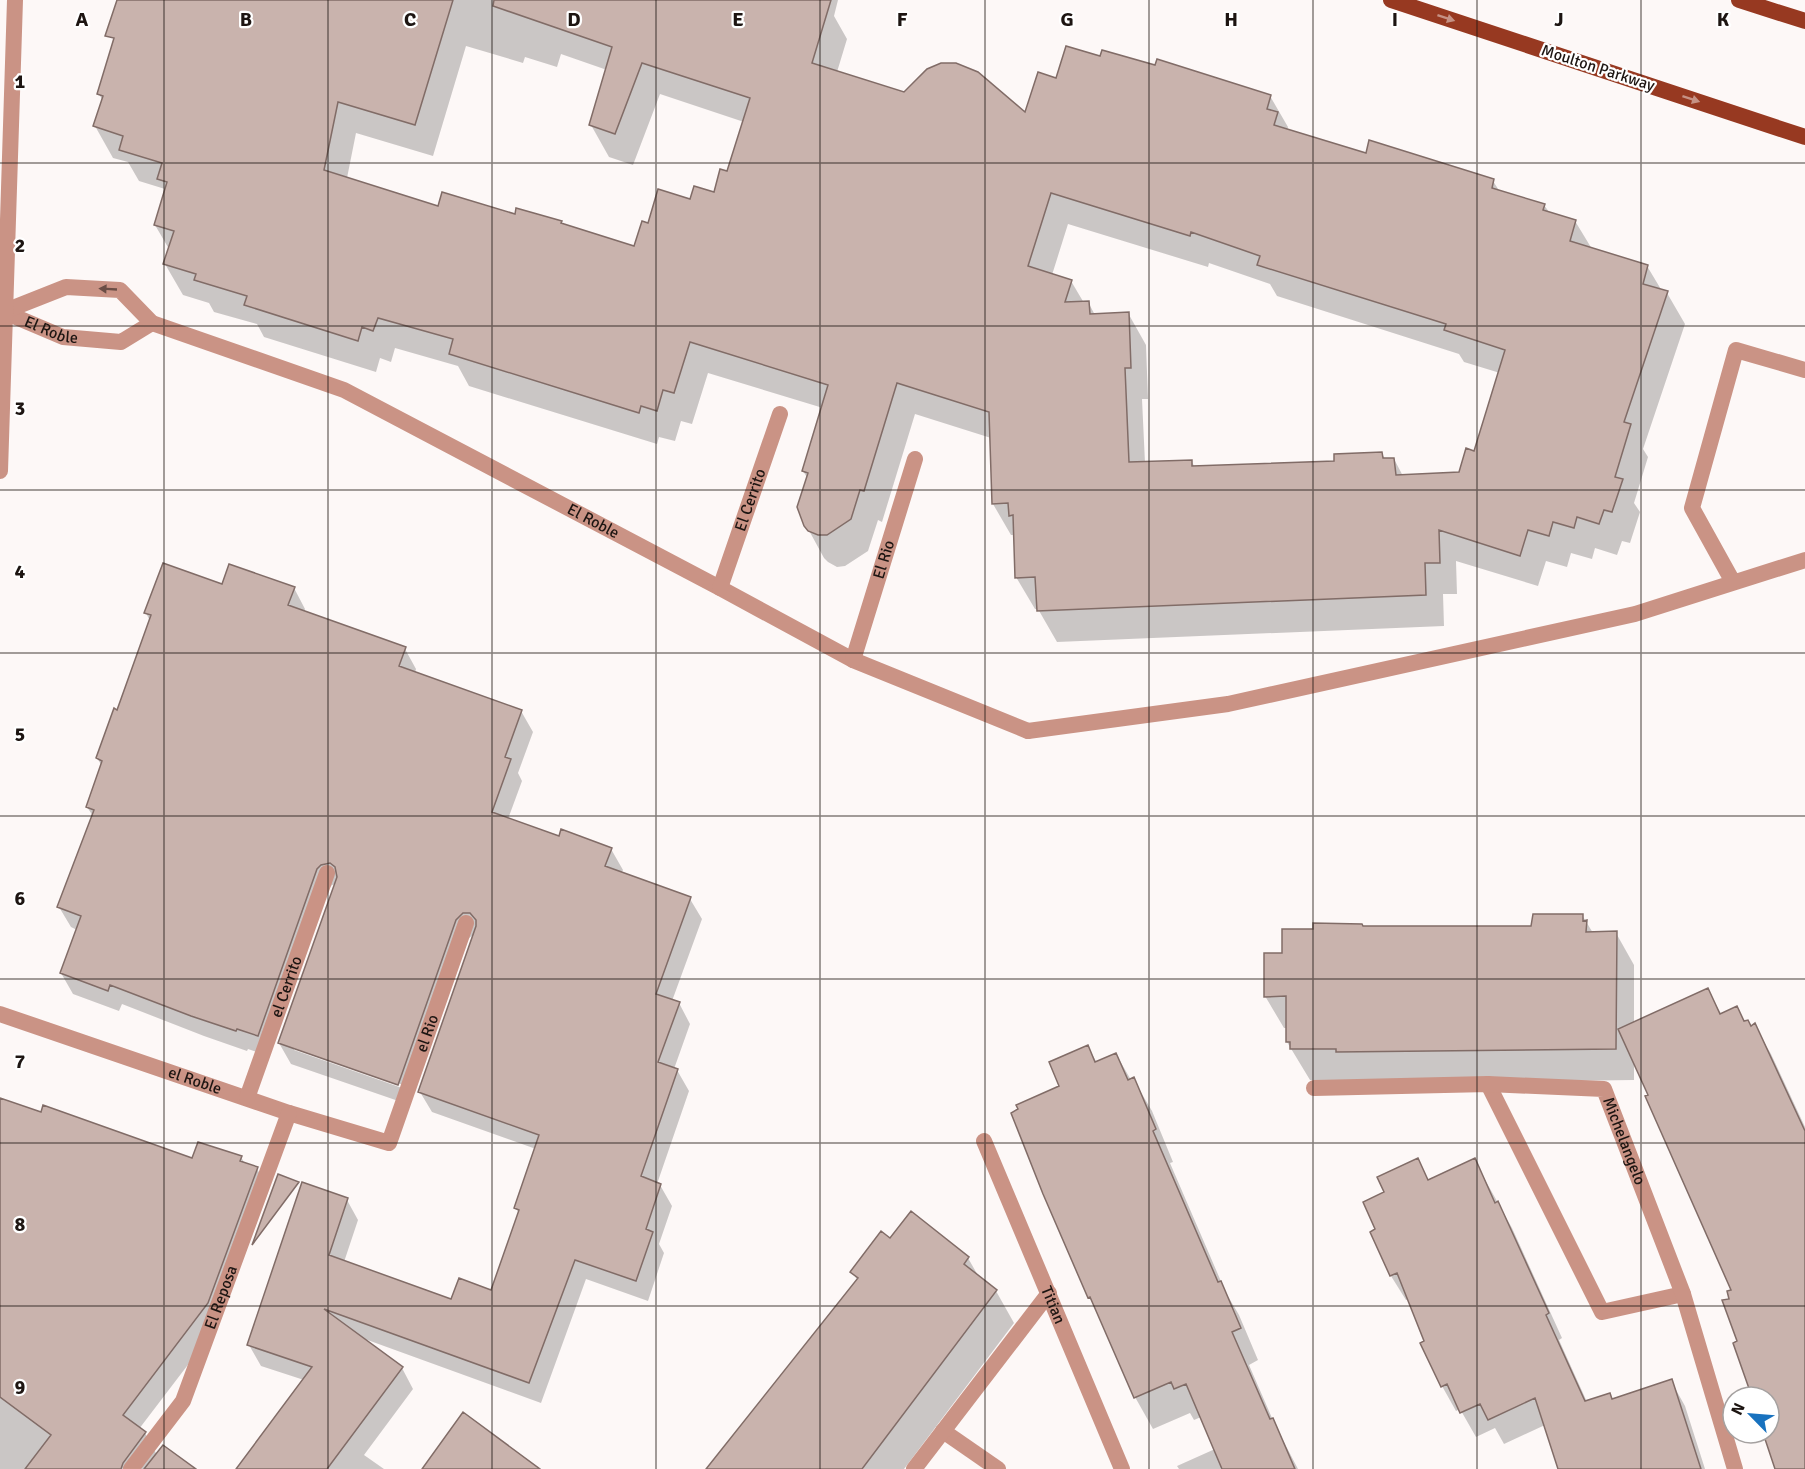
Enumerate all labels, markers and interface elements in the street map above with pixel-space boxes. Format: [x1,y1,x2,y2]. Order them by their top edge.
text: A [76,7,89,32]
text: B [240,7,252,32]
text: C [404,7,416,32]
text: D [567,7,581,32]
text: E [732,7,744,32]
text: F [897,7,908,32]
text: G [1060,7,1074,32]
text: H [1224,7,1238,32]
text: I [1392,7,1398,32]
text: J [1554,7,1564,32]
text: K [1717,7,1730,32]
one-way arrow [1437,14,1455,24]
street label: Moulton Parkway [1539,40,1658,96]
text: 1 [15,69,26,94]
one-way arrow [1682,95,1700,104]
text: 2 [15,233,25,258]
one-way arrow [98,285,117,294]
street label: El Roble [21,312,79,348]
text: 3 [15,396,25,421]
street label: El Cerrito [730,466,770,534]
street label: El Roble [564,499,623,543]
street label: El Rio [869,538,899,582]
text: 4 [15,559,26,584]
text: 5 [15,722,25,747]
text: 6 [15,886,26,911]
street label: el Cerrito [266,953,307,1020]
street label: el Rio [412,1012,443,1055]
text: 7 [15,1049,26,1074]
street label: el Roble [166,1062,224,1099]
street label: Michelangelo [1598,1094,1650,1188]
text: 8 [15,1212,26,1237]
street label: El Reposa [200,1263,242,1332]
street label: Titian [1036,1283,1070,1327]
text: 9 [15,1375,26,1400]
north arrow [1721,1385,1781,1445]
text: N [1727,1400,1750,1418]

